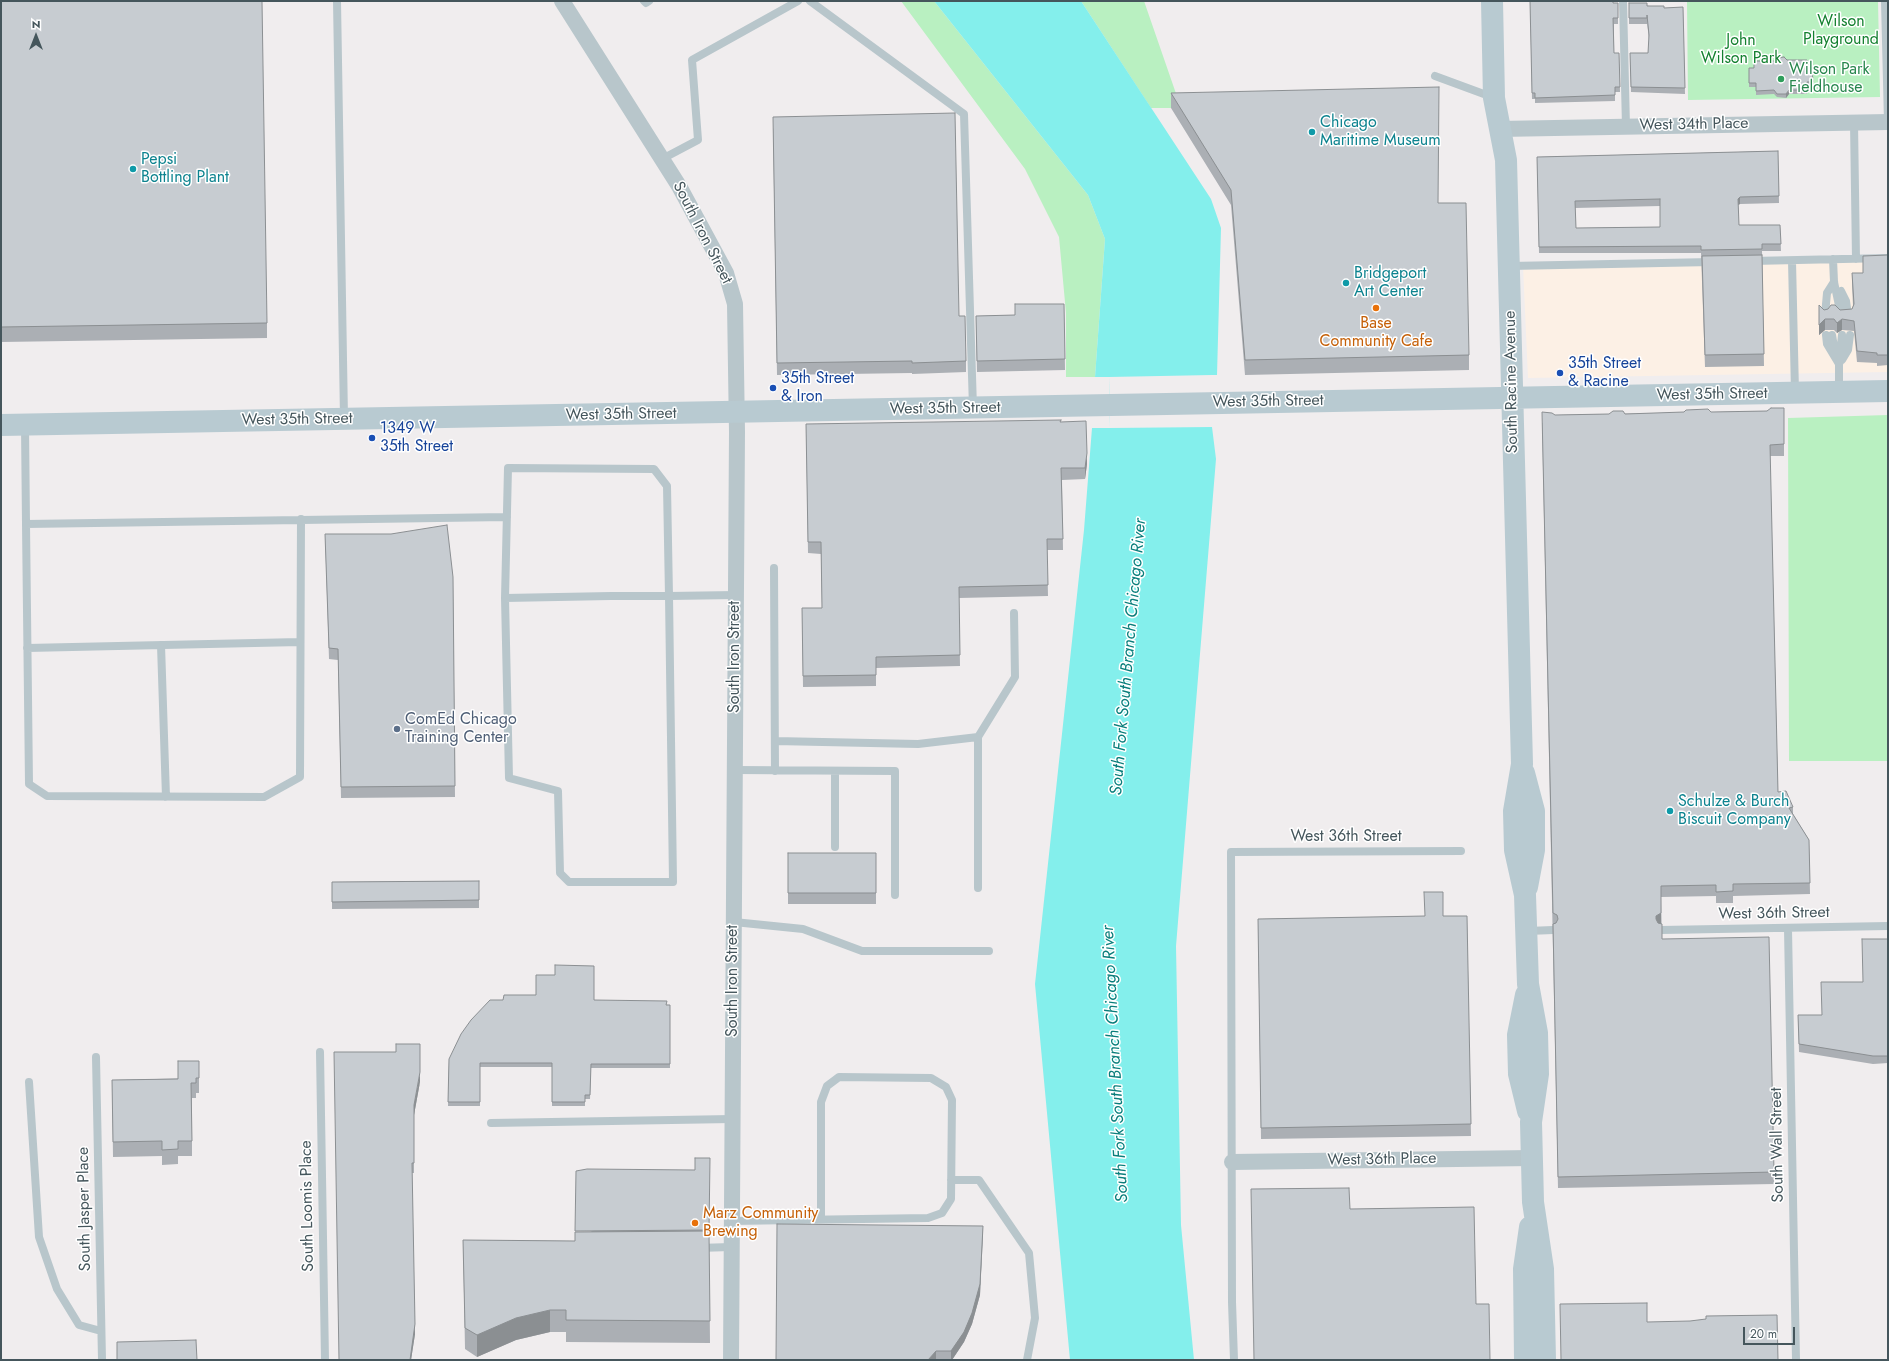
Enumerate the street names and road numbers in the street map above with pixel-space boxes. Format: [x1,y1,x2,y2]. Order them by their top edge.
street label: West 34th Place [1639,114,1749,136]
street label: South Iron Street [668,179,736,287]
street label: South Racine Avenue [1501,310,1523,454]
street label: West 35th Street [1656,384,1768,406]
street label: West 35th Street [1212,391,1324,413]
street label: West 35th Street [889,398,1001,420]
street label: West 35th Street [565,404,677,426]
street label: West 35th Street [241,409,353,431]
street label: South Iron Street [725,601,745,713]
street label: West 36th Street [1290,827,1402,847]
street label: West 36th Street [1718,903,1830,925]
street label: South Iron Street [723,925,743,1037]
street label: South Wall Street [1767,1087,1789,1203]
street label: South Loomis Place [297,1140,319,1272]
street label: South Jasper Place [74,1147,96,1271]
street label: West 36th Place [1327,1149,1437,1171]

